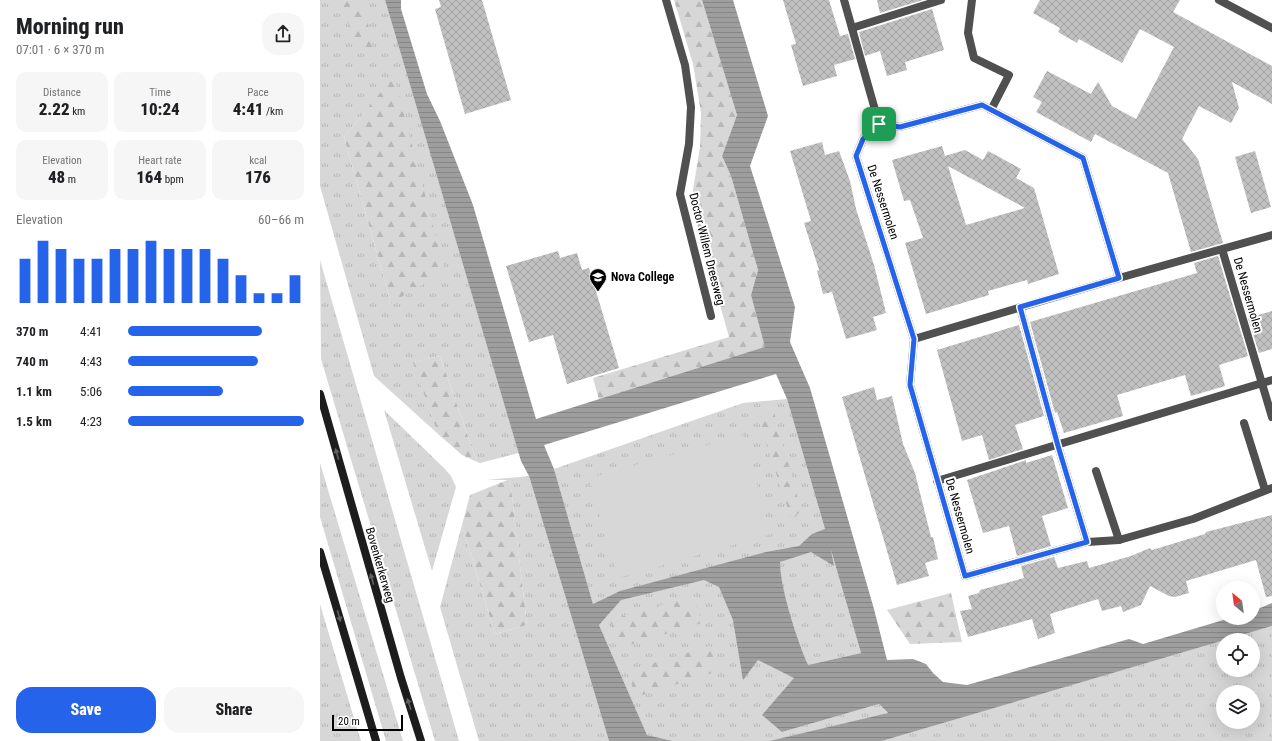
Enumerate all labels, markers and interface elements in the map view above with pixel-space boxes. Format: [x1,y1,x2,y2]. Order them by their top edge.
button: share [262,13,304,55]
text: Morning run [16,14,124,39]
text: 07:01 · 6 × 370 m [16,42,104,57]
text: Distance [43,86,81,99]
text: Time [149,86,171,99]
text: Pace [247,86,269,99]
text: 2.22 [39,99,70,119]
text: 10:24 [140,99,180,119]
text: 4:41 [233,99,263,119]
text: km [70,105,85,118]
text: /km [263,105,283,118]
pin [862,107,896,141]
icon: arrive [868,113,890,135]
text: Elevation [42,154,82,167]
text: Heart rate [138,154,182,167]
text: kcal [249,154,267,167]
street label: De Nessermolen [864,163,902,241]
text: 48 [48,167,65,187]
text: 164 [136,167,162,187]
text: 176 [245,167,271,187]
text: m [65,173,76,186]
text: bpm [162,173,184,186]
street label: Doctor Willem Dreesweg [686,191,728,307]
text: Elevation [16,212,63,227]
text: 60–66 m [258,212,304,227]
street label: De Nessermolen [1231,256,1265,334]
school or university icon: Nova College [588,267,608,292]
place label: Nova College [611,270,675,284]
text: 370 m [16,324,48,339]
text: 4:41 [80,324,102,339]
text: 740 m [16,354,48,369]
text: 4:43 [80,354,102,369]
text: 1.1 km [16,384,52,399]
text: 5:06 [80,384,102,399]
text: 1.5 km [16,414,52,429]
text: 4:23 [80,414,102,429]
one-way arrow [333,448,339,460]
street label: De Nessermolen [943,477,977,555]
street label: Bovenkerkerweg [363,526,397,604]
one-way arrow [369,573,375,585]
north arrow [1216,581,1260,625]
map controls [1216,581,1260,729]
one-way arrow [336,611,342,623]
button: locate [1216,633,1260,677]
button: layers [1216,685,1260,729]
button: Save [16,687,156,733]
button: Share [164,687,304,733]
one-way arrow [406,698,412,710]
scale bar [332,713,403,732]
text: 20 m [338,715,360,728]

